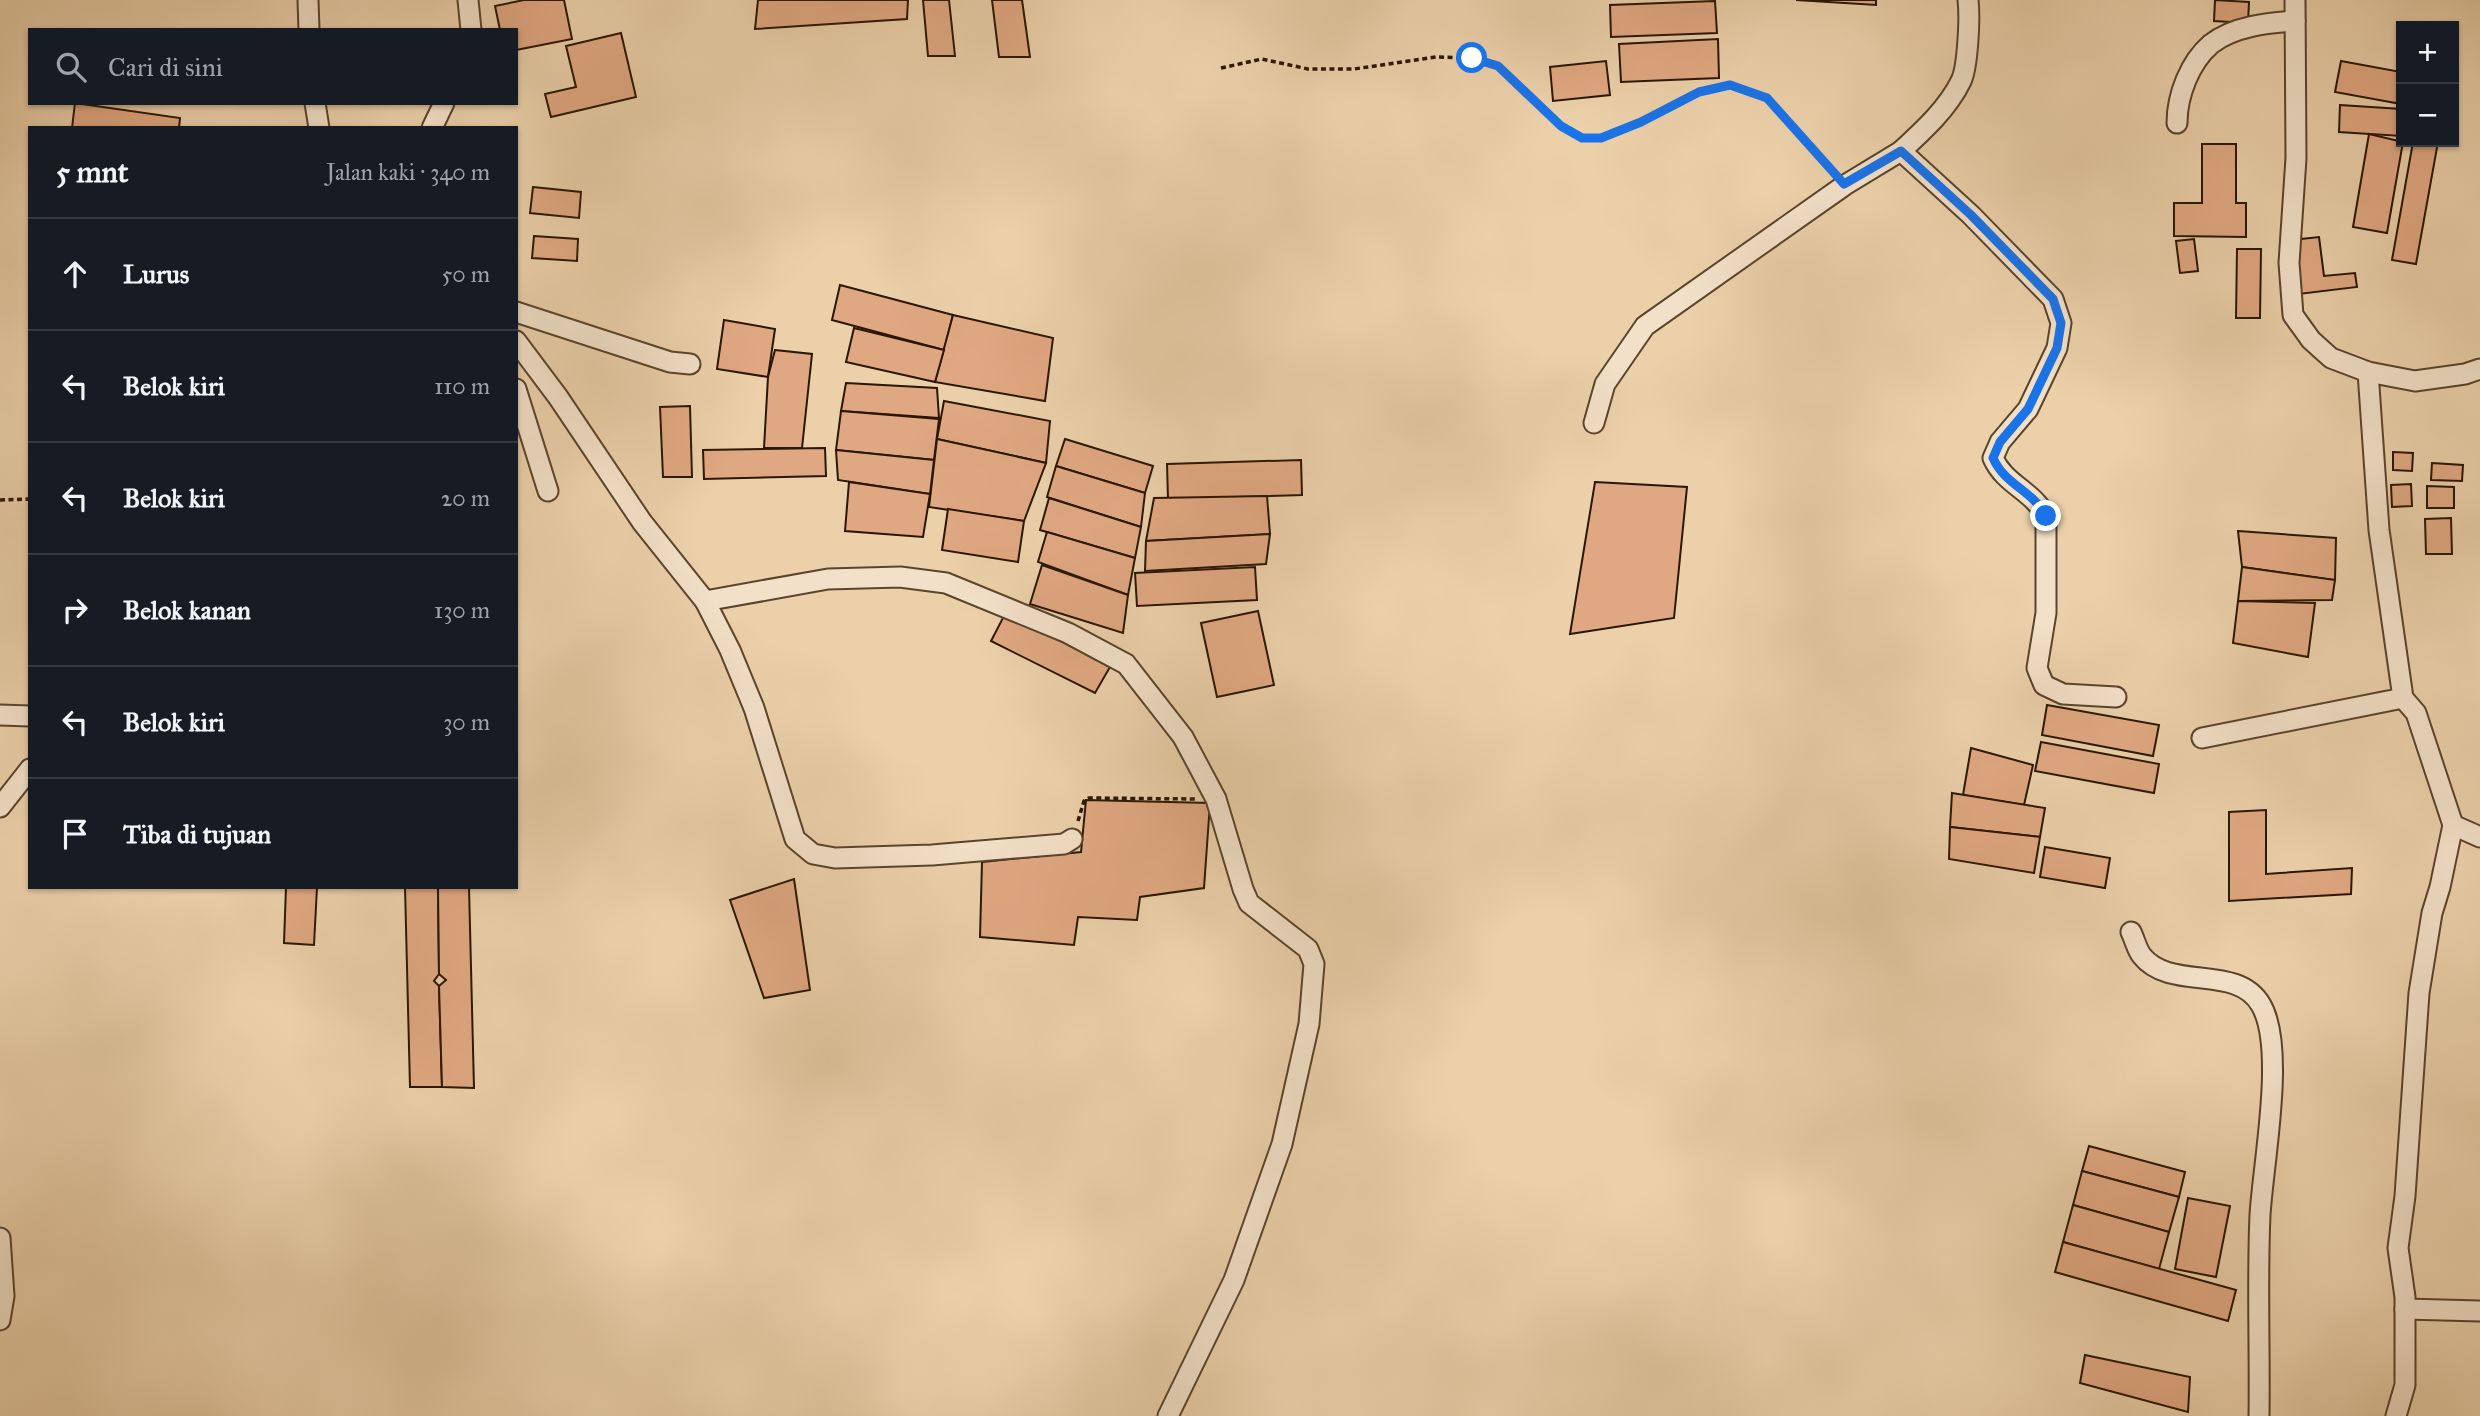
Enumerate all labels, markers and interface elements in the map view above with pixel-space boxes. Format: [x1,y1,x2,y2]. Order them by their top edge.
map controls [2396,21,2459,147]
button: + [2396,21,2459,84]
search box [28,28,518,105]
route start [1456,42,1487,73]
icon: search [52,48,90,86]
text: Cari di sini [108,51,223,83]
button: − [2396,84,2459,147]
text: 5 mnt [56,154,128,190]
text: Jalan kaki · 340 m [326,158,490,186]
icon: ahead [56,255,94,293]
text: Lurus [123,258,189,290]
text: 50 m [442,260,490,288]
icon: left [56,367,94,405]
text: Belok kiri [123,370,225,402]
text: 110 m [434,372,490,400]
icon: left [56,479,94,517]
text: Belok kiri [123,482,225,514]
text: 20 m [441,484,490,512]
route end [2030,500,2061,531]
icon: right [56,591,94,629]
text: Belok kanan [123,594,251,626]
text: 130 m [434,596,490,624]
icon: left [56,703,94,741]
text: Belok kiri [123,706,225,738]
text: 30 m [443,708,490,736]
icon: arrive [56,815,94,853]
text: Tiba di tujuan [123,818,271,850]

